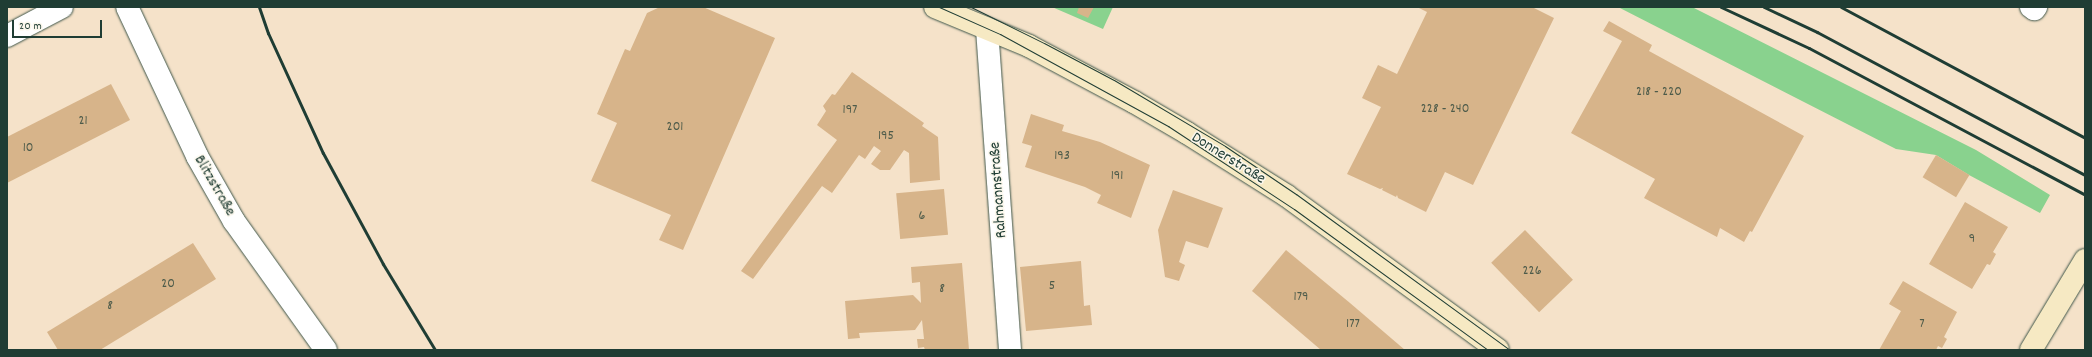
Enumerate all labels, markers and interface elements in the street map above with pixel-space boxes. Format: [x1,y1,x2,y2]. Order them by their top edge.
scale bar [14,12,104,38]
text: 20 m [19,18,42,35]
house number: 218 - 220 [1636,84,1682,100]
house number: 228 - 240 [1421,101,1469,117]
house number: 197 [843,102,857,118]
house number: 21 [78,113,88,129]
house number: 201 [667,119,683,135]
house number: 195 [878,128,894,144]
street label: Donnerstraße [1187,129,1269,189]
house number: 10 [23,140,33,156]
street label: Rahmannstraße [986,141,1012,239]
house number: 193 [1054,148,1070,164]
street label: Blitzstraße [189,152,239,220]
house number: 191 [1111,168,1123,184]
house number: 6 [919,208,925,224]
house number: 9 [1969,231,1975,247]
house number: 226 [1522,263,1542,279]
house number: 20 [161,276,175,292]
house number: 5 [1049,278,1055,294]
house number: 8 [939,281,945,297]
house number: 179 [1294,289,1308,305]
house number: 8 [107,298,113,314]
house number: 177 [1346,316,1360,332]
house number: 7 [1919,316,1925,332]

